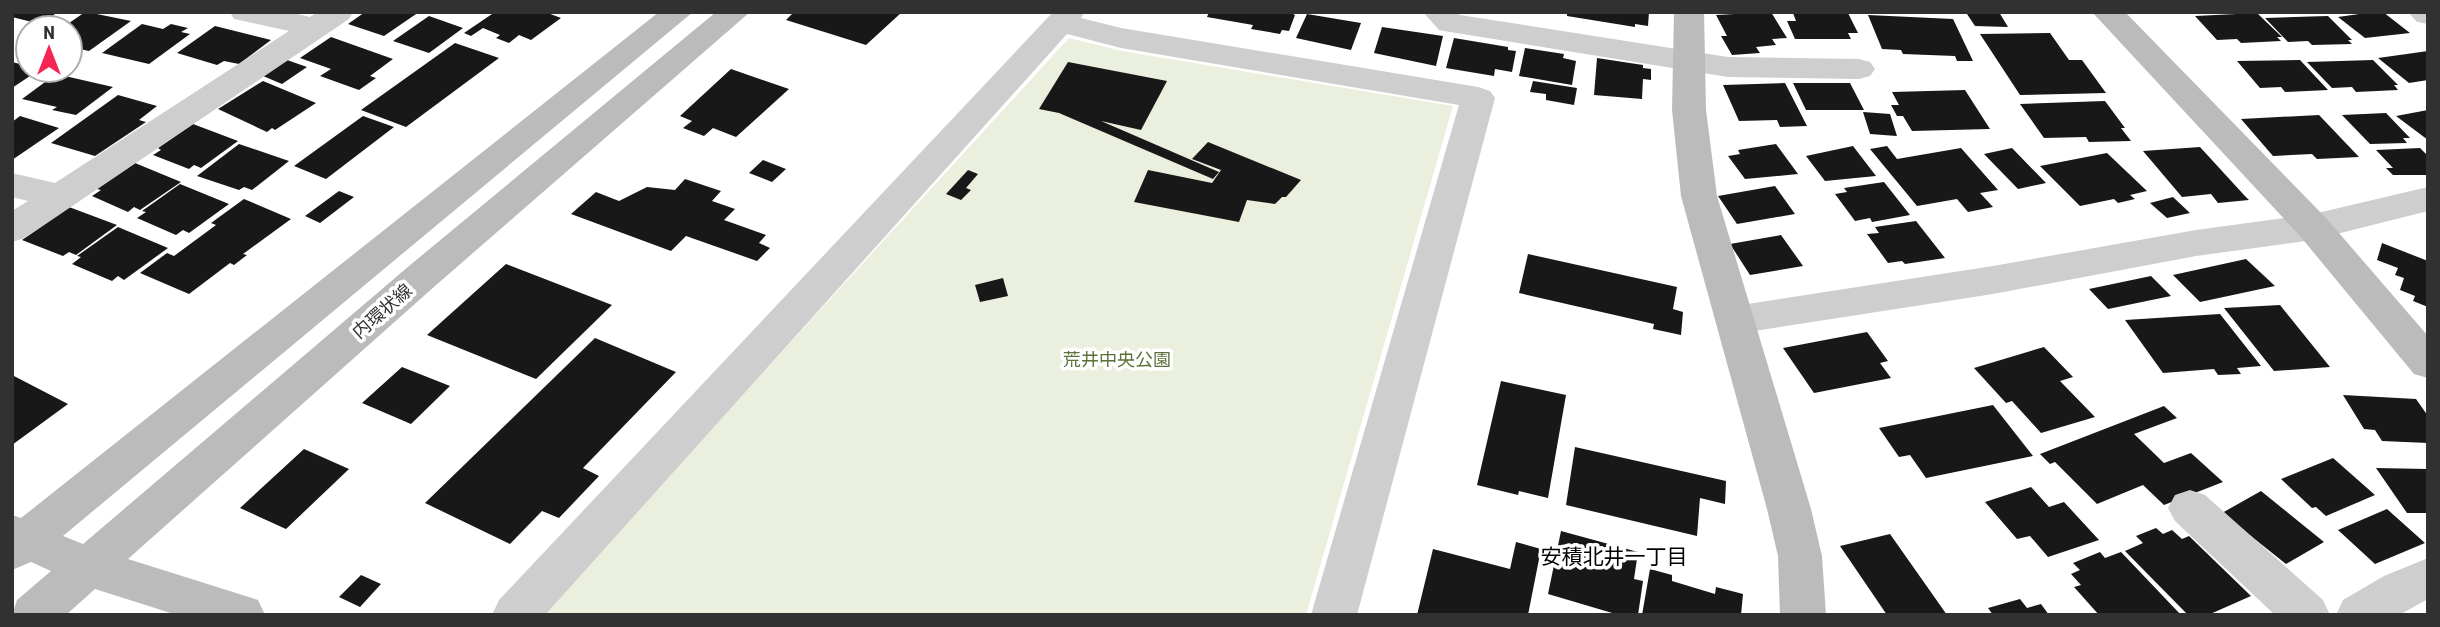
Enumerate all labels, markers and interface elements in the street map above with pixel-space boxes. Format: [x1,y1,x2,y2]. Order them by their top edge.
north arrow [14,14,84,84]
text: N [43,21,55,44]
street label: 内環状線 [348,279,416,343]
park label: 荒井中央公園 [1063,349,1171,370]
district label: 安積北井一丁目 [1541,545,1688,569]

